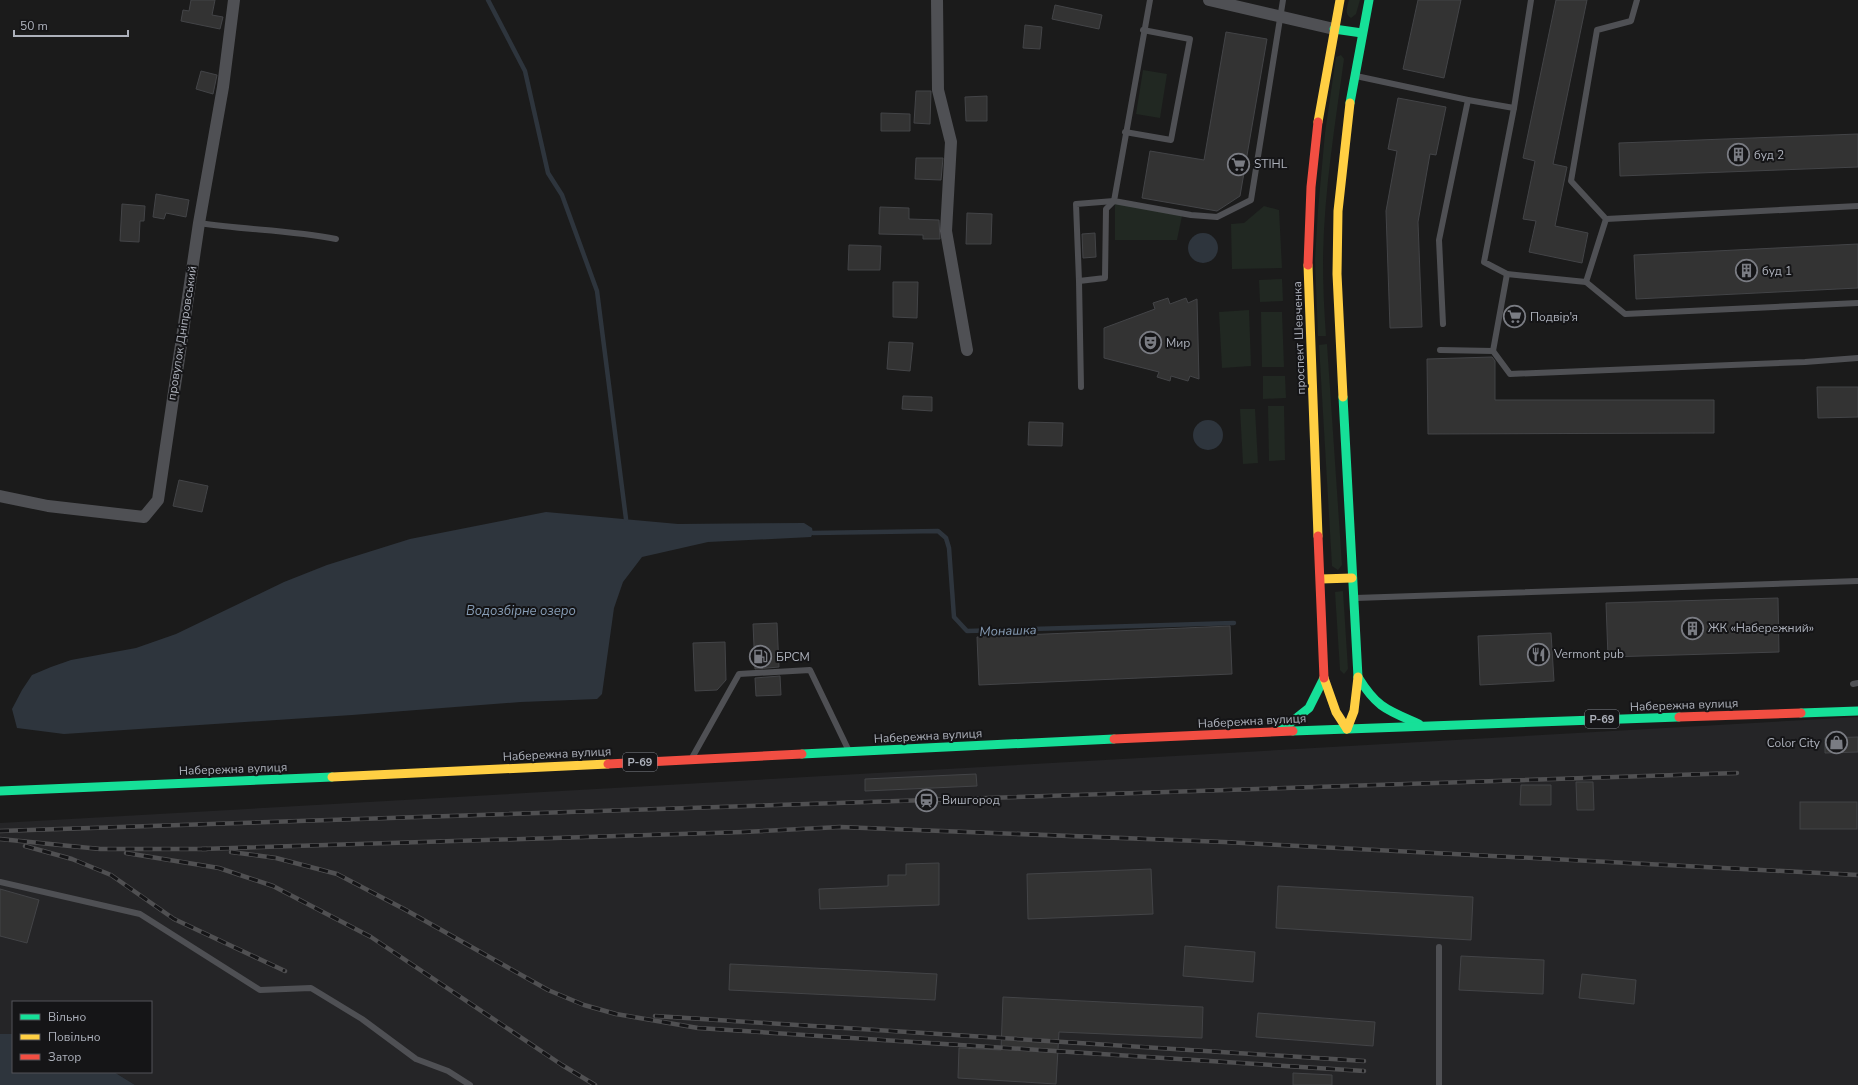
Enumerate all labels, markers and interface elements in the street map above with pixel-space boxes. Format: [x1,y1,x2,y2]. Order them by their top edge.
scale bar [14,12,128,38]
text: 50 m [20,18,48,34]
building icon: буд 2 [1726,142,1752,168]
place label: буд 2 [1754,147,1784,163]
supermarket icon: STIHL [1226,151,1252,177]
place label: STIHL [1254,156,1288,172]
building icon: буд 1 [1733,258,1759,284]
place label: буд 1 [1762,263,1792,279]
street label: провулок Дніпровський [163,265,201,401]
street label: проспект Шевченка [1289,281,1309,395]
supermarket icon: Подвір'я [1502,304,1528,330]
place label: Подвір'я [1530,309,1578,325]
theatre icon: Мир [1138,330,1164,356]
place label: Мир [1166,335,1190,351]
water label: Водозбірне озеро [466,602,576,620]
building icon: ЖК «Набережний» [1680,615,1706,641]
place label: ЖК «Набережний» [1708,620,1814,636]
water label: Монашка [979,621,1037,641]
restaurant icon: Vermont pub [1525,641,1551,667]
fuel station icon: БРСМ [748,644,774,670]
place label: Vermont pub [1553,646,1624,662]
place label: БРСМ [776,649,810,665]
street label: Набережна вулиця [1629,695,1739,715]
street label: Набережна вулиця [1197,710,1307,732]
road number: Р-69 [1585,710,1619,728]
street label: Набережна вулиця [873,725,983,747]
shop icon: Color City [1823,730,1849,756]
place label: Color City [1767,735,1821,751]
street label: Набережна вулиця [502,743,612,765]
road number: Р-69 [623,753,657,771]
street label: Набережна вулиця [178,759,288,779]
station icon: Вишгород [913,787,939,813]
place label: Вишгород [942,792,1000,808]
legend [12,1001,152,1073]
text: Вільно [48,1009,86,1025]
text: Повільно [48,1029,101,1045]
text: Затор [48,1049,81,1065]

